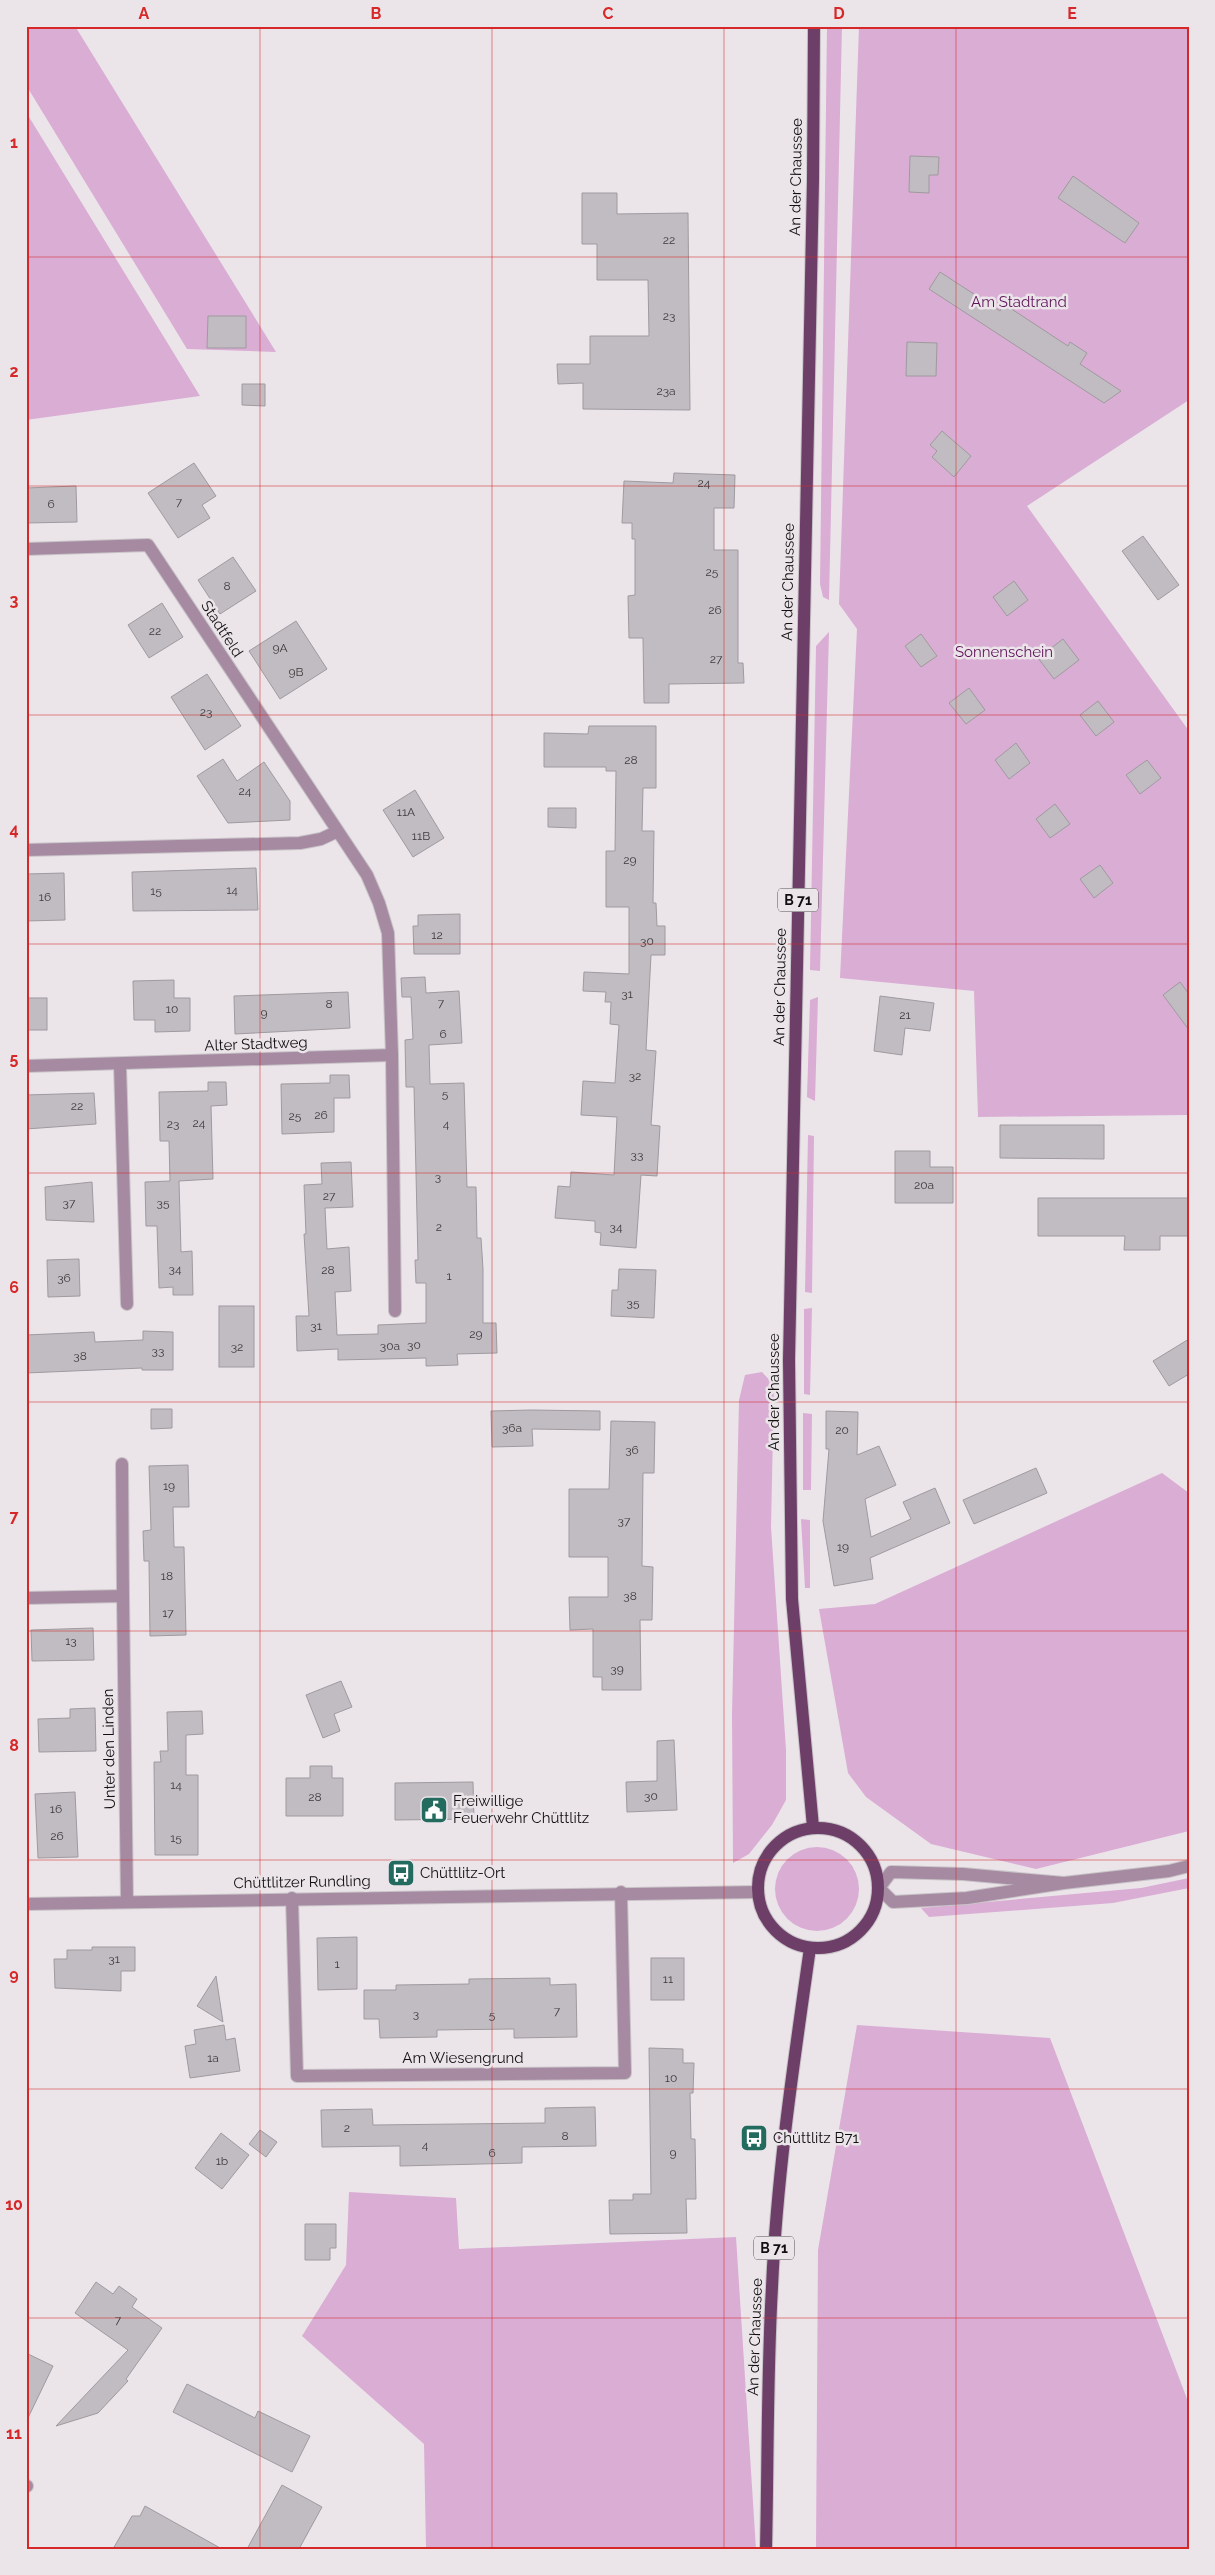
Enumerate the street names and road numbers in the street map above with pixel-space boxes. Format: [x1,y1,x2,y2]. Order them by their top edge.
street label: An der Chaussee [786,118,806,236]
street label: An der Chaussee [778,523,798,641]
street label: Stadtfeld [197,597,247,661]
road number: B 71 [778,888,818,912]
street label: An der Chaussee [770,928,790,1046]
street label: Alter Stadtweg [204,1033,308,1055]
street label: An der Chaussee [765,1333,783,1451]
street label: Unter den Linden [99,1689,119,1809]
street label: Chüttlitzer Rundling [233,1872,371,1892]
street label: Am Wiesengrund [402,2049,524,2067]
road number: B 71 [754,2236,794,2260]
street label: An der Chaussee [744,2278,766,2396]

